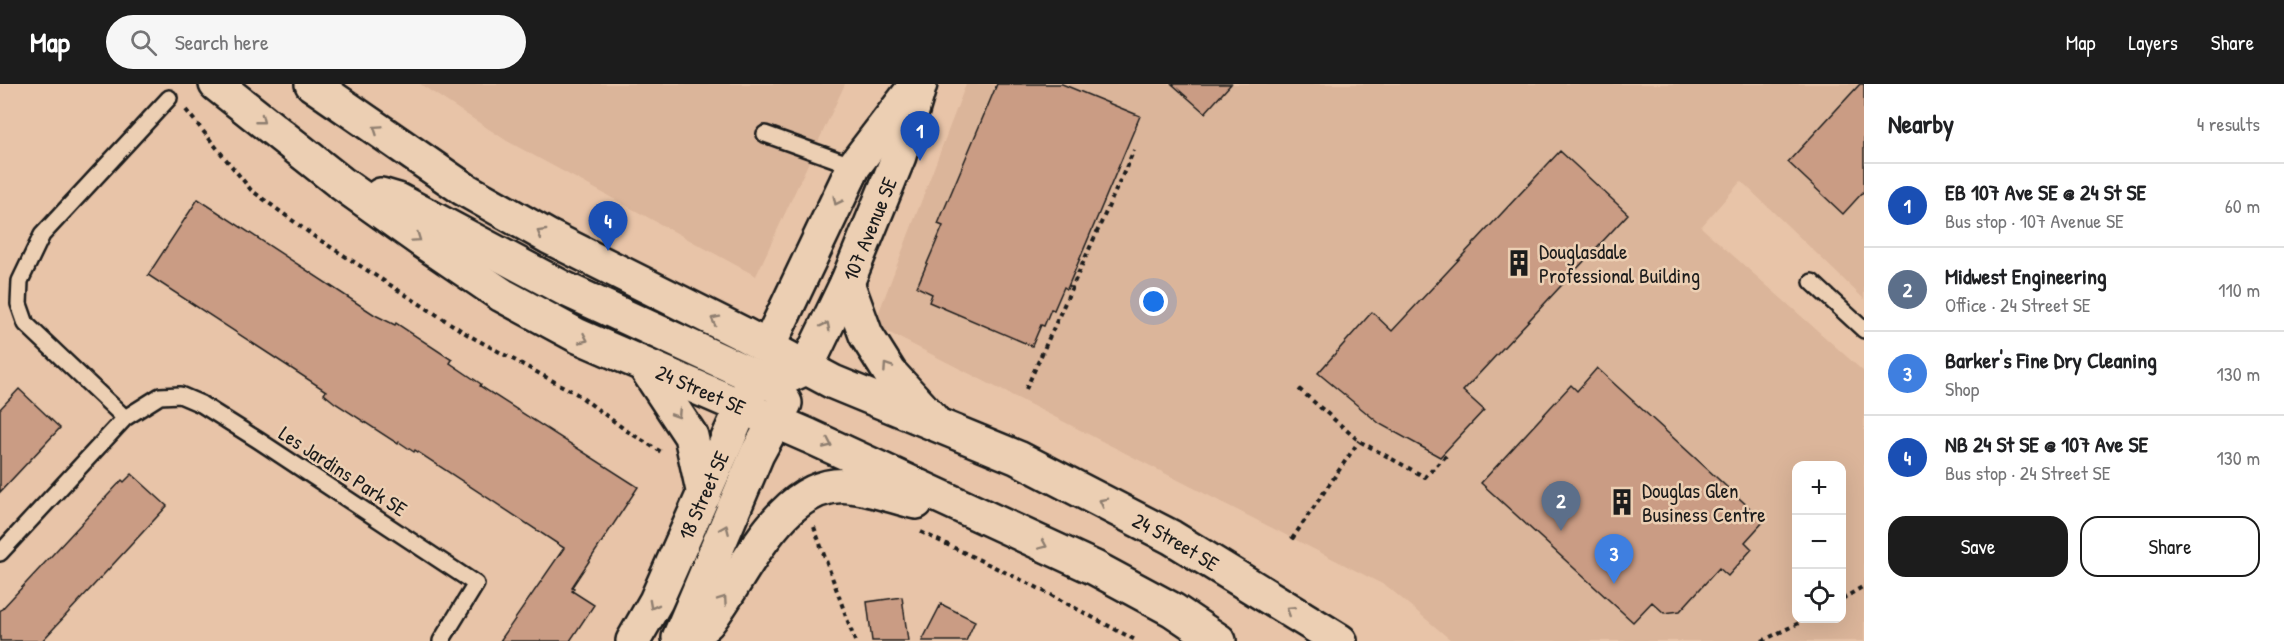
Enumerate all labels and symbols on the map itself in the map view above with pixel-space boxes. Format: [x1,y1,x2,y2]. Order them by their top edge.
pin: 1 [900,112,940,161]
one-way arrow [255,113,266,124]
one-way arrow [372,125,383,136]
street label: 107 Avenue SE [835,173,903,285]
one-way arrow [832,195,844,206]
pin: 4 [588,202,628,251]
one-way arrow [537,229,547,240]
one-way arrow [411,231,422,242]
place label: Douglasdale Professional Building [1539,237,1700,290]
building icon: Douglasdale Professional Building [1504,248,1534,278]
your location [1139,287,1168,316]
one-way arrow [711,316,722,328]
one-way arrow [819,321,830,332]
one-way arrow [577,331,588,343]
street label: 24 Street SE [652,357,750,421]
one-way arrow [883,363,894,374]
one-way arrow [670,407,681,418]
street label: Les Jardins Park SE [273,419,413,523]
one-way arrow [821,437,832,449]
street label: 18 Street SE [671,446,735,544]
place label: Douglas Glen Business Centre [1642,476,1766,529]
pin: 2 [1542,482,1580,531]
building icon: Douglas Glen Business Centre [1607,487,1637,517]
one-way arrow [1099,498,1109,509]
street label: 24 Street SE [1128,505,1225,578]
one-way arrow [718,524,730,535]
pin: 3 [1594,534,1634,584]
one-way arrow [1036,537,1047,549]
one-way arrow [716,595,727,606]
one-way arrow [649,599,660,609]
one-way arrow [1286,606,1296,618]

